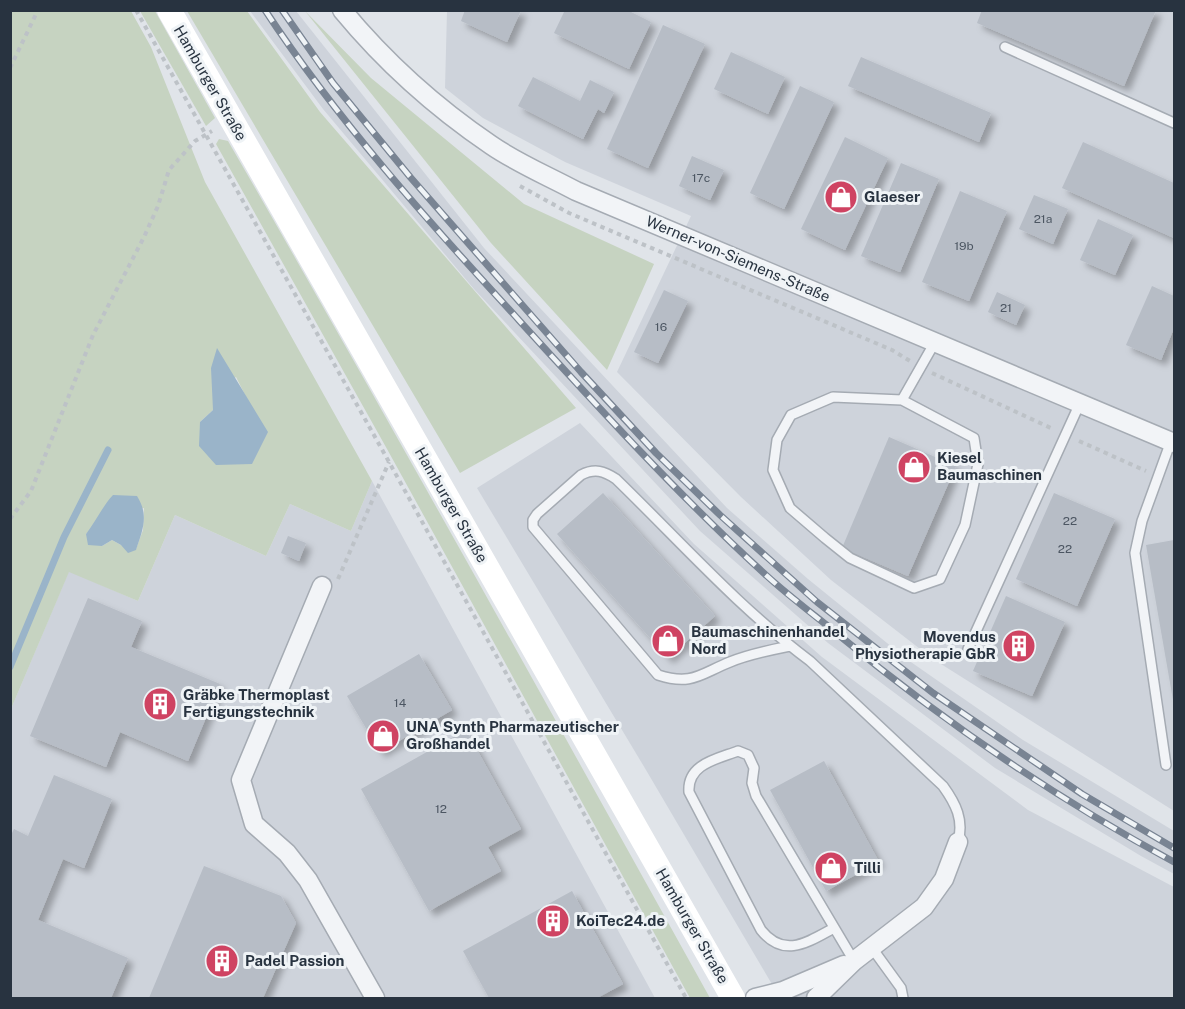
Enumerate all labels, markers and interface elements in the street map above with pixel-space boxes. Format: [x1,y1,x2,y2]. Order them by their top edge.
street label: Hamburger Straße [171,22,250,143]
house number: 17c [692,171,710,185]
shop icon: Glaeser [823,179,859,215]
place label: Glaeser [864,188,920,205]
street label: Werner-von-Siemens-Straße [644,212,833,305]
house number: 21a [1034,212,1052,226]
house number: 19b [954,239,974,253]
house number: 21 [1000,301,1012,315]
house number: 16 [655,320,667,334]
street label: Hamburger Straße [412,444,491,565]
shop icon: Kiesel Baumaschinen [896,449,932,485]
place label: Kiesel Baumaschinen [937,449,1042,483]
house number: 22 [1063,514,1077,528]
house number: 22 [1058,542,1072,556]
shop icon: Baumaschinenhandel Nord [650,623,686,659]
place label: Baumaschinenhandel Nord [691,623,845,657]
place label: Movendus Physiotherapie GbR [855,628,996,662]
building icon: Movendus Physiotherapie GbR [1001,628,1037,664]
building icon: Gräbke Thermoplast Fertigungstechnik [142,686,178,722]
place label: Gräbke Thermoplast Fertigungstechnik [183,686,330,720]
house number: 14 [394,696,407,710]
shop icon: UNA Synth Pharmazeutischer Großhandel [365,718,401,754]
place label: UNA Synth Pharmazeutischer Großhandel [406,718,619,752]
house number: 12 [435,802,447,816]
shop icon: Tilli [813,850,849,886]
place label: Tilli [854,859,881,876]
street label: Hamburger Straße [653,865,732,986]
building icon: KoiTec24.de [535,903,571,939]
place label: KoiTec24.de [576,912,665,929]
building icon: Padel Passion [204,943,240,979]
place label: Padel Passion [245,952,345,969]

